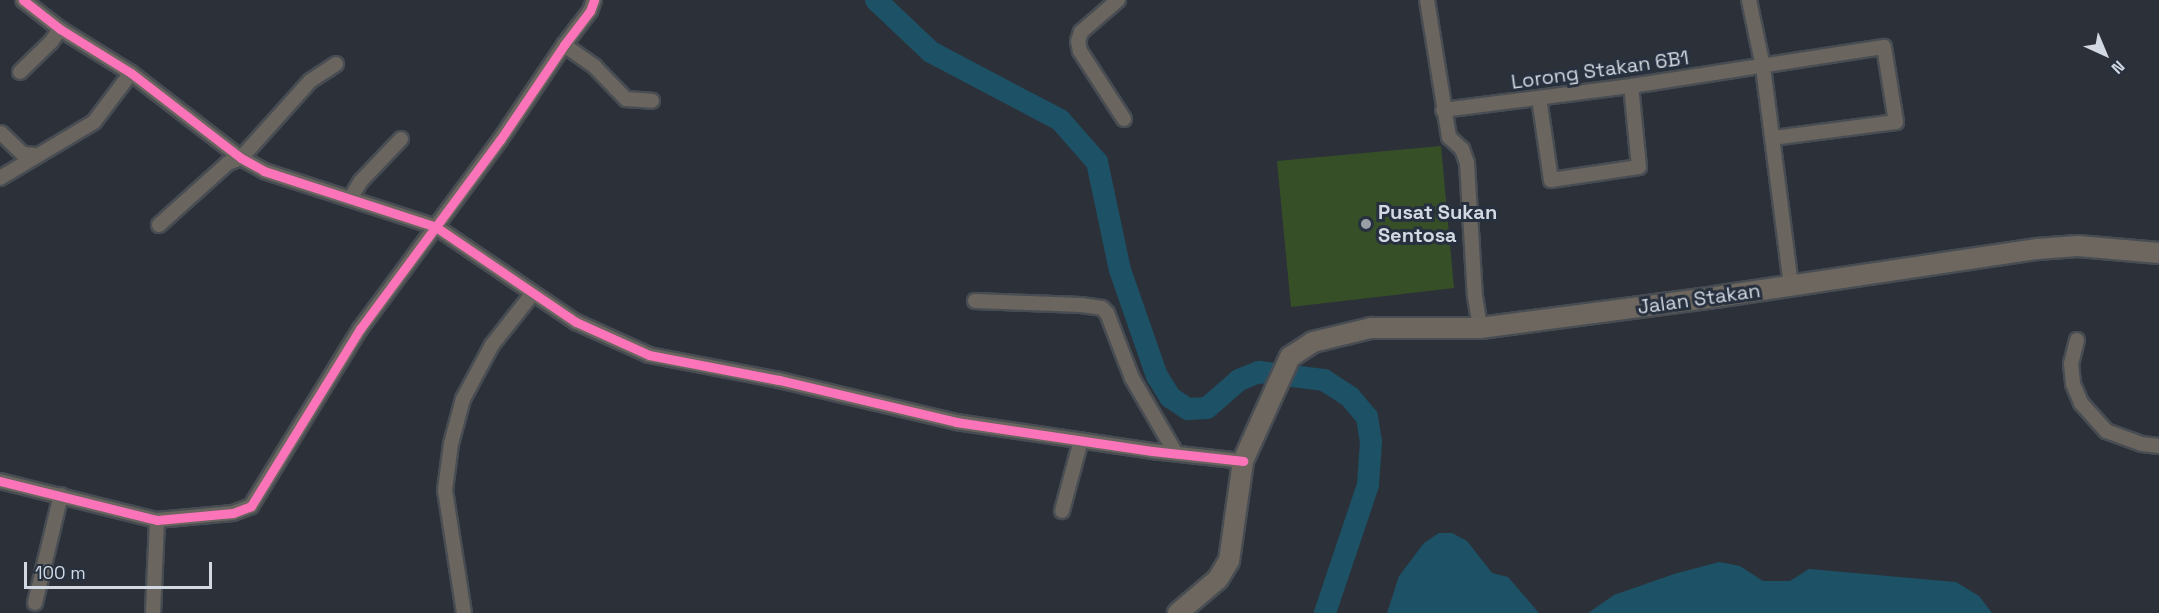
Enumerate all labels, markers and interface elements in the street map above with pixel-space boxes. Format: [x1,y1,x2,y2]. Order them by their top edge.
north arrow [2075,24,2135,84]
street label: Lorong Stakan 6B1 [1510,46,1690,94]
text: N [2107,56,2129,79]
place label: Pusat Sukan Sentosa [1378,201,1497,248]
marker: Pusat Sukan Sentosa [1359,217,1373,231]
street label: Jalan Stakan [1636,278,1762,320]
scale bar [27,550,214,588]
text: 100 m [35,561,86,584]

